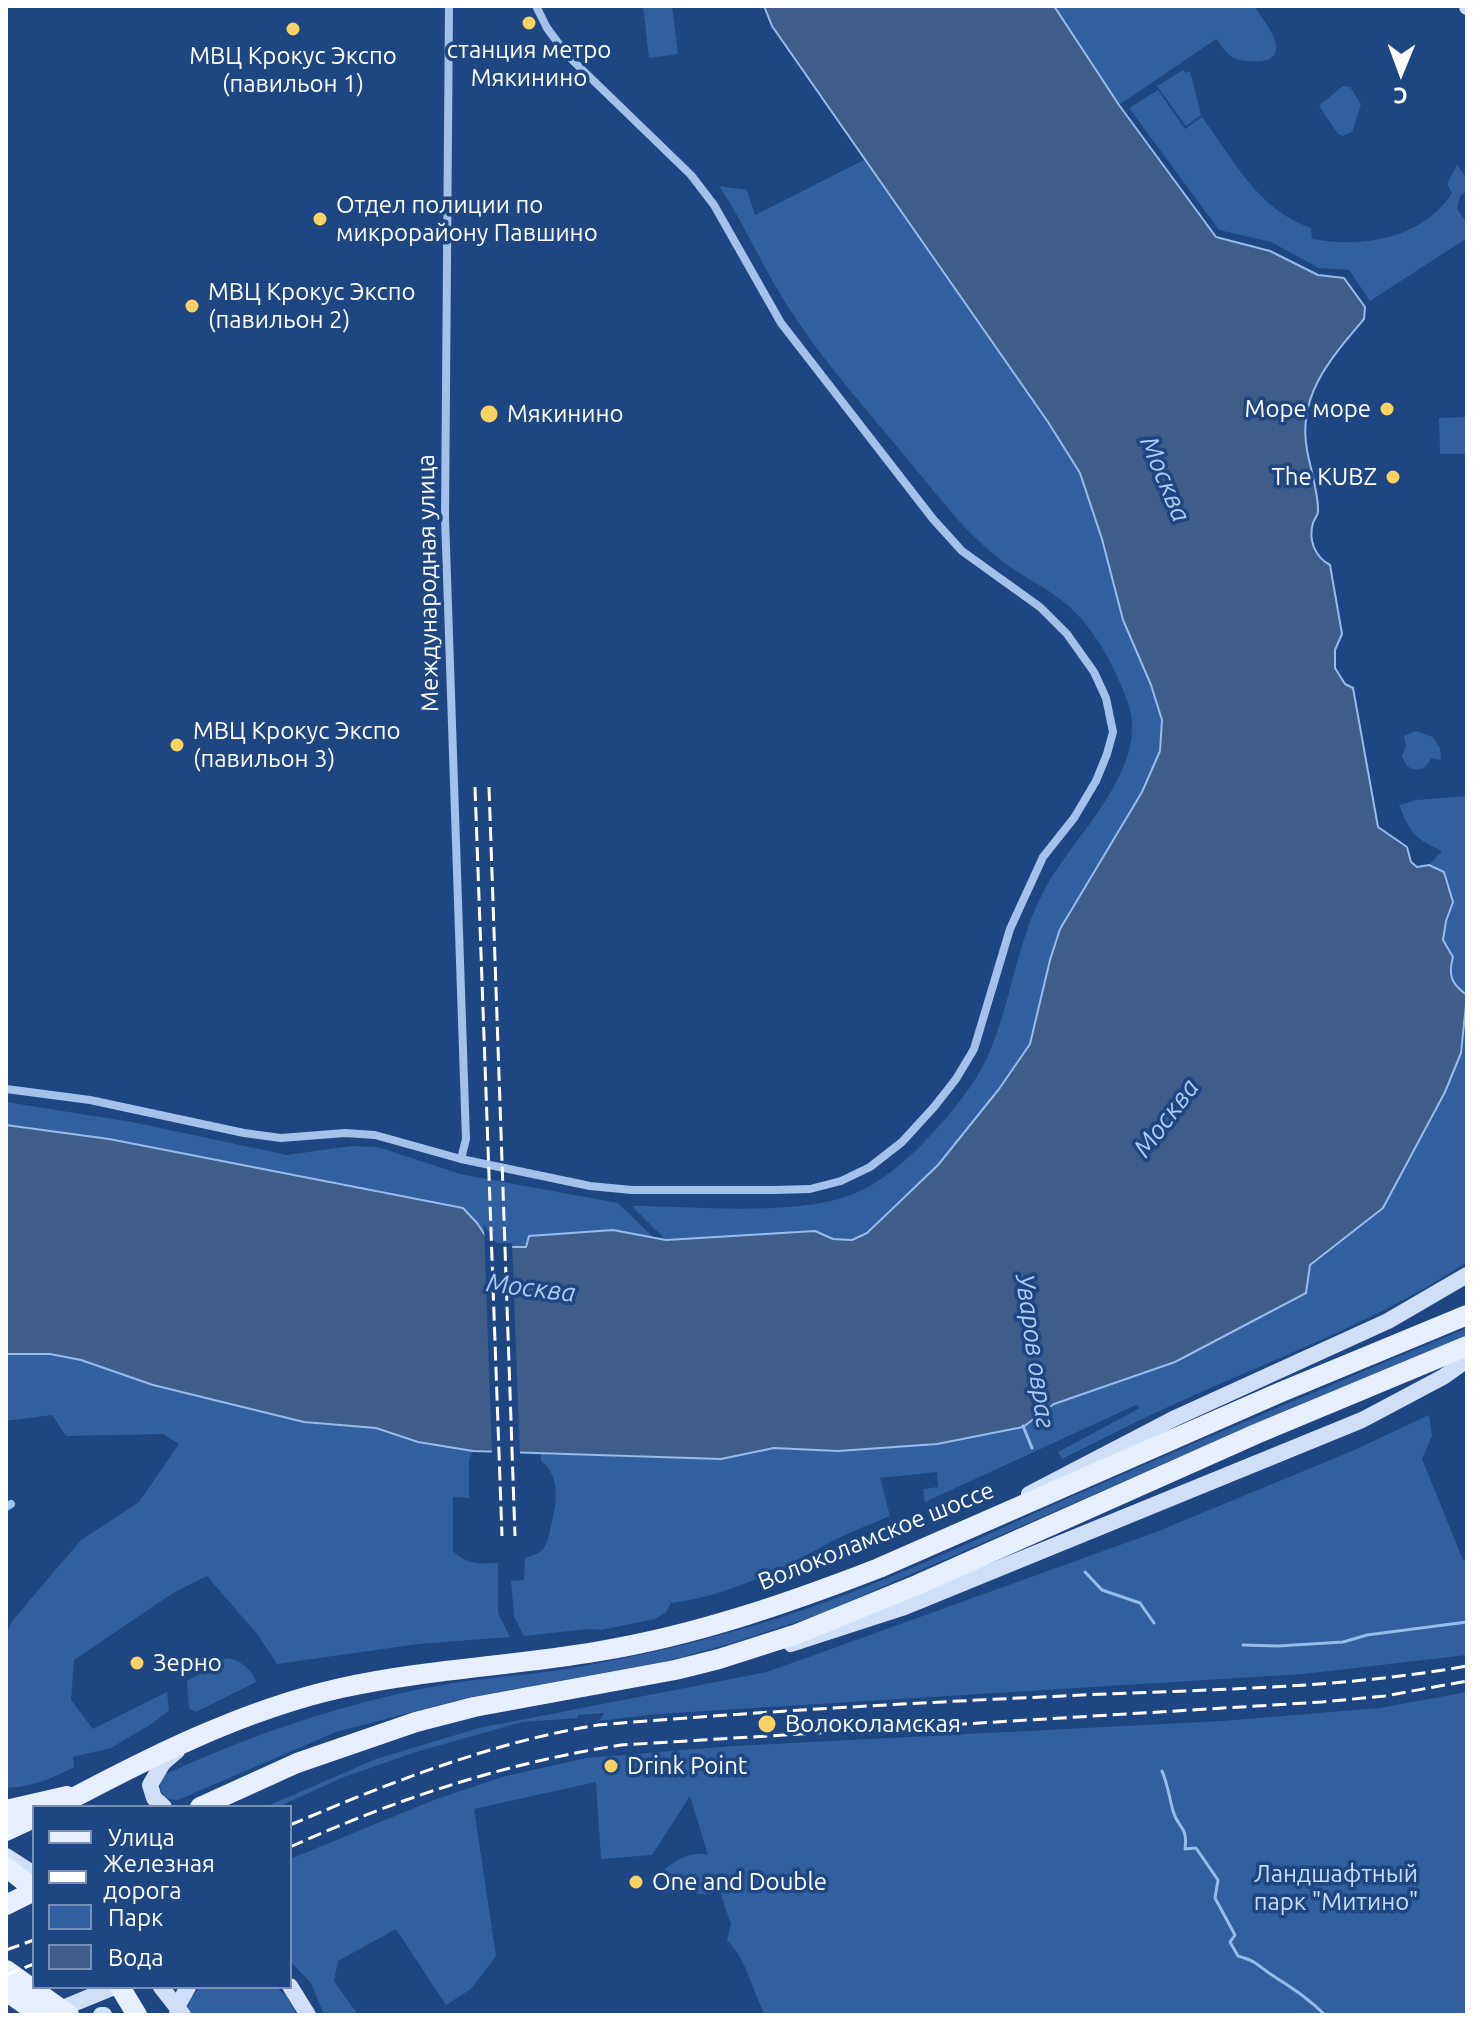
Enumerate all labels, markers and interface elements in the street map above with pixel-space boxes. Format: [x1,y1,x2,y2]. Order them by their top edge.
marker: станция метро Мякинино [520,14,538,32]
marker: МВЦ Крокус Экспо (павильон 1) [284,20,302,38]
north arrow [1361,32,1441,112]
place label: станция метро Мякинино [447,36,611,92]
place label: МВЦ Крокус Экспо (павильон 1) [189,42,397,98]
text: С [1393,84,1408,109]
place label: Отдел полиции по микрорайону Павшино [336,191,598,247]
marker: Отдел полиции по микрорайону Павшино [311,210,329,228]
place label: МВЦ Крокус Экспо (павильон 2) [208,278,416,334]
marker: МВЦ Крокус Экспо (павильон 2) [183,297,201,315]
place label: Море море [1245,395,1371,423]
place label: Мякинино [507,400,624,428]
marker: Море море [1378,400,1396,418]
marker: Мякинино [478,403,500,425]
water label: Москва [1133,432,1197,526]
street label: Международная улица [411,454,445,712]
place label: The KUBZ [1271,463,1377,491]
marker: The KUBZ [1384,468,1402,486]
place label: МВЦ Крокус Экспо (павильон 3) [193,717,401,773]
marker: МВЦ Крокус Экспо (павильон 3) [168,736,186,754]
water label: Москва [1127,1073,1205,1163]
water label: Москва [485,1267,577,1309]
water label: Уваров овраг [1009,1272,1061,1430]
street label: Волоколамское шоссе [754,1475,998,1597]
place label: Зерно [153,1649,222,1677]
marker: Зерно [128,1654,146,1672]
place label: Волоколамская [785,1710,961,1738]
marker: Волоколамская [756,1713,778,1735]
place label: Drink Point [627,1752,747,1780]
marker: Drink Point [602,1757,620,1775]
legend [32,1805,292,1989]
text: Улица [108,1824,175,1851]
text: Железная дорога [103,1850,215,1904]
park label: Ландшафтный парк "Митино" [1254,1860,1418,1916]
place label: One and Double [652,1868,827,1896]
marker: One and Double [627,1873,645,1891]
text: Парк [108,1904,163,1931]
text: Вода [108,1944,164,1971]

